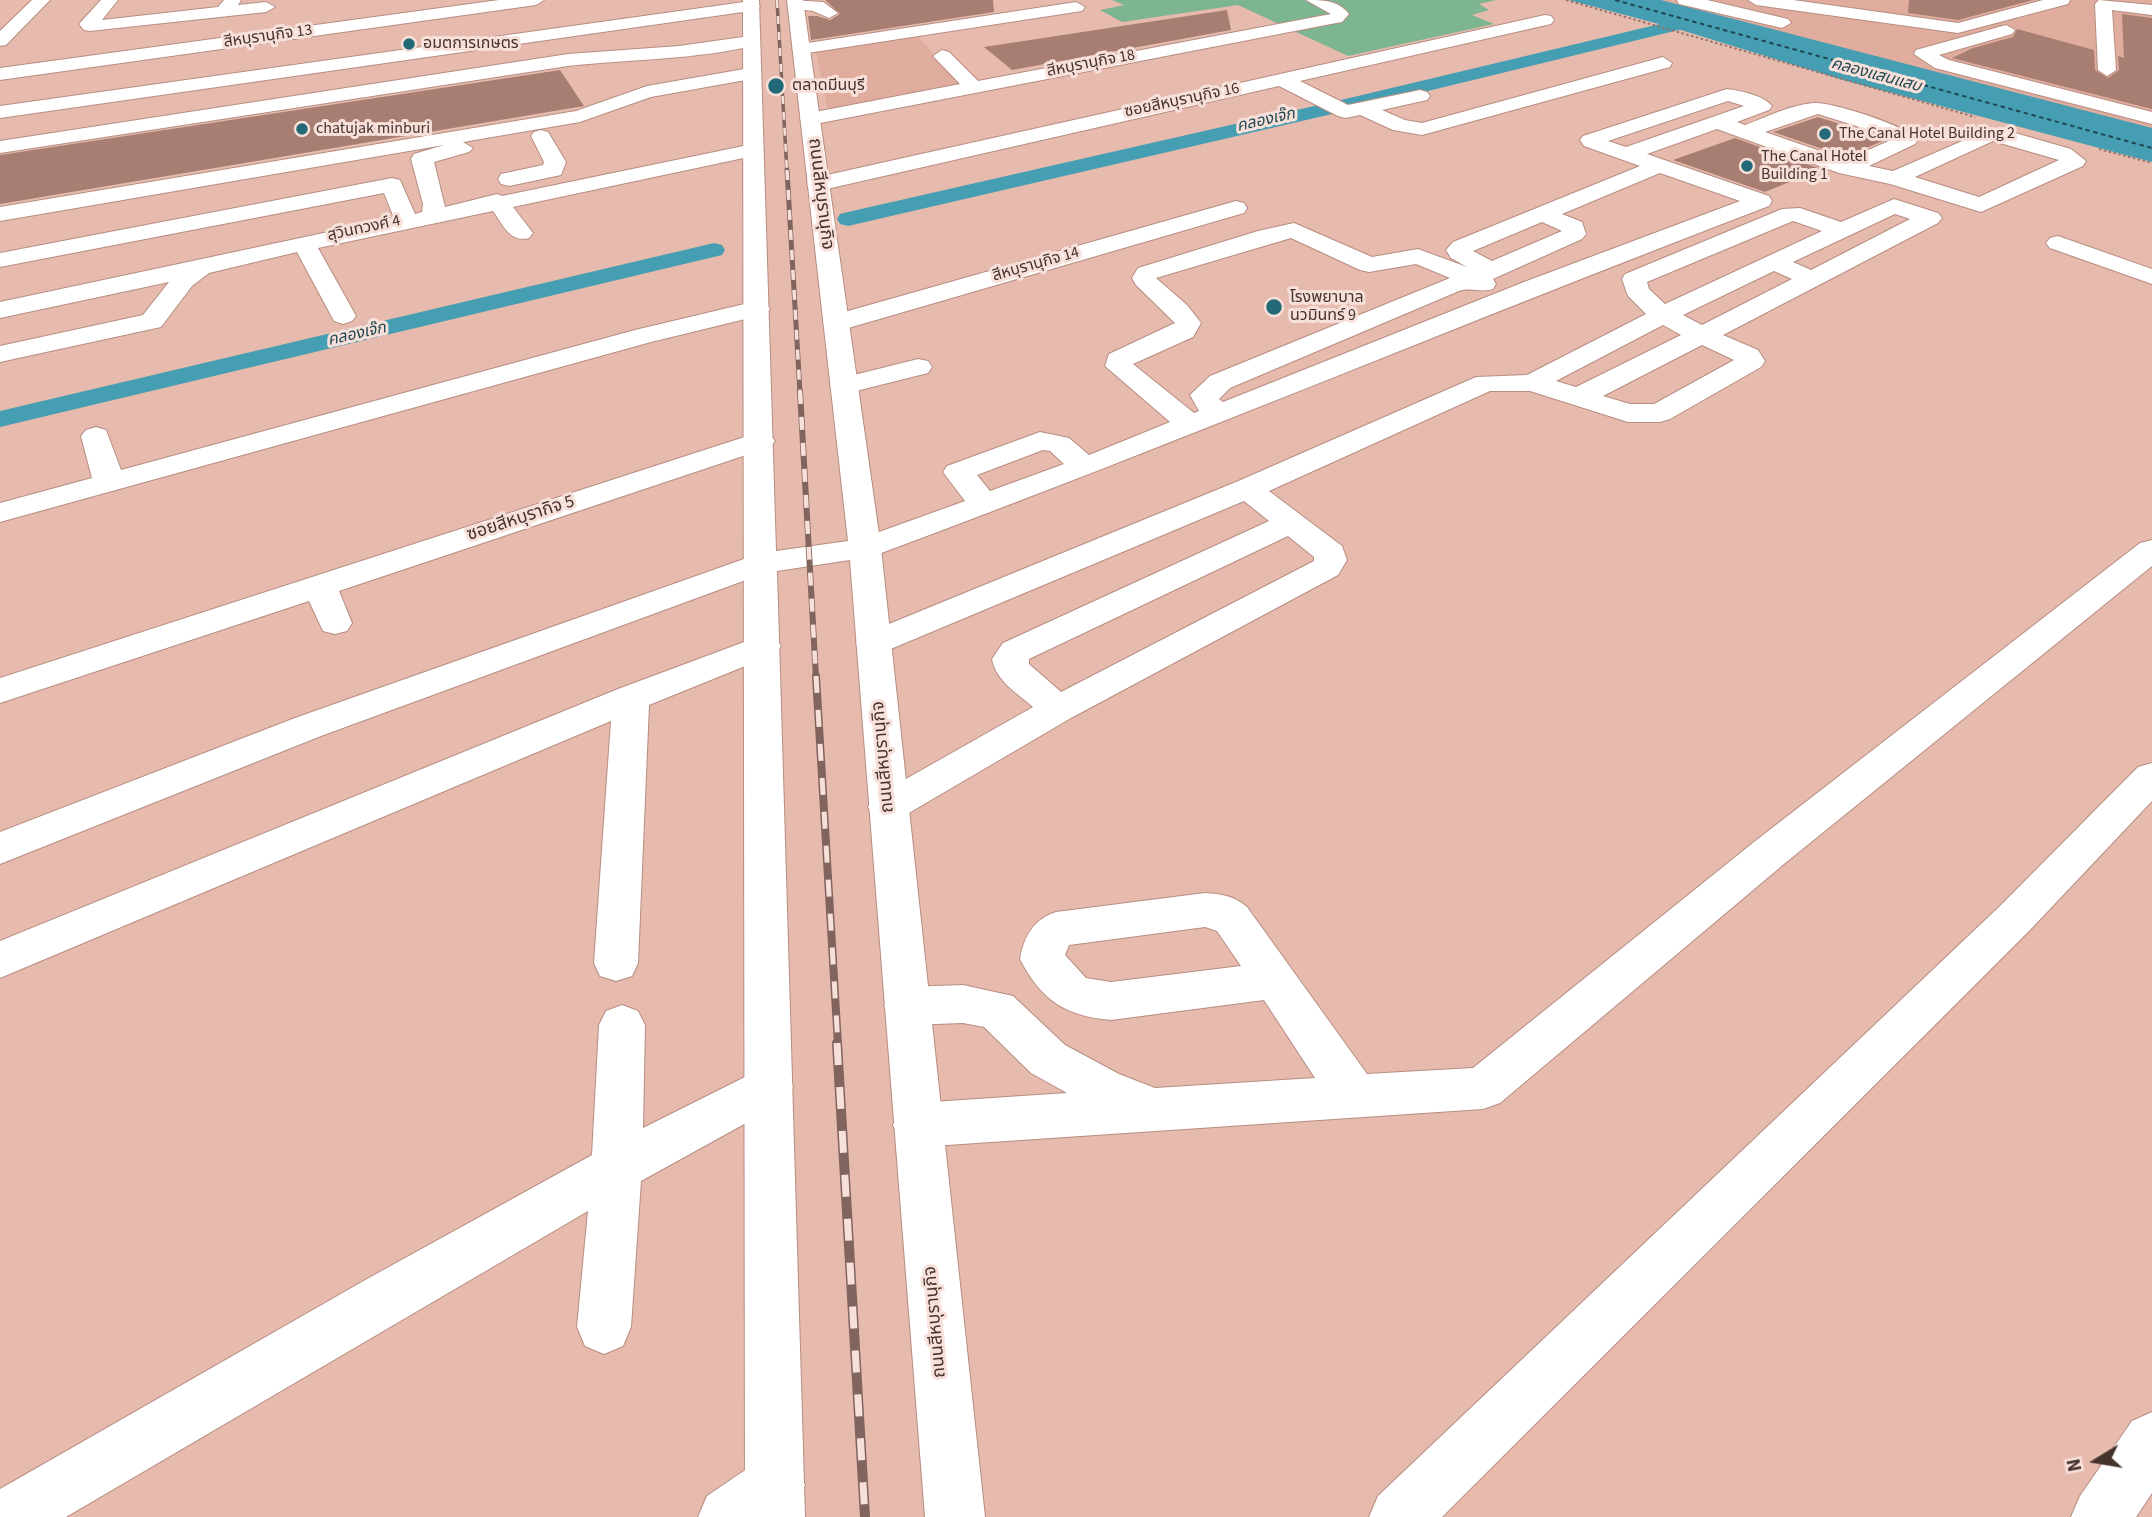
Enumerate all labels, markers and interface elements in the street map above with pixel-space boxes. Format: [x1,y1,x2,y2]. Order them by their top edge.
street label: สีหบุรานุกิจ 13 [222,21,314,53]
place label: อมตการเกษตร [423,34,519,54]
marker: อมตการเกษตร [401,36,417,52]
street label: สีหบุรานุกิจ 18 [1045,46,1137,82]
water label: คลองแสนแสบ [1829,55,1923,97]
marker: ตลาดมีนบุรี [766,76,786,96]
place label: ตลาดมีนบุรี [792,76,865,96]
street label: ซอยสีหบุรานุกิจ 16 [1123,79,1241,123]
water label: คลองเจ๊ก [1235,105,1297,137]
place label: chatujak minburi [316,119,430,139]
marker: chatujak minburi [294,121,310,137]
place label: The Canal Hotel Building 2 [1839,124,2015,144]
marker: The Canal Hotel Building 2 [1817,126,1833,142]
street label: ถนนสีหบุรานุกิจ [802,137,838,251]
place label: The Canal Hotel Building 1 [1761,147,1867,185]
marker: The Canal Hotel Building 1 [1739,158,1755,174]
street label: สุวินทวงศ์ 4 [326,212,402,246]
street label: สีหบุรานุกิจ 14 [990,243,1082,287]
place label: โรงพยาบาล นวมินทร์ 9 [1290,288,1364,326]
marker: โรงพยาบาล นวมินทร์ 9 [1264,297,1284,317]
water label: คลองเจ๊ก [326,319,388,351]
street label: ซอยสีหบุรากิจ 5 [465,491,577,547]
street label: ถนนสีหบุรานุกิจ [868,700,900,814]
street label: ถนนสีหบุรานุกิจ [920,1265,952,1379]
north arrow [2061,1426,2131,1496]
text: N [2060,1456,2089,1474]

